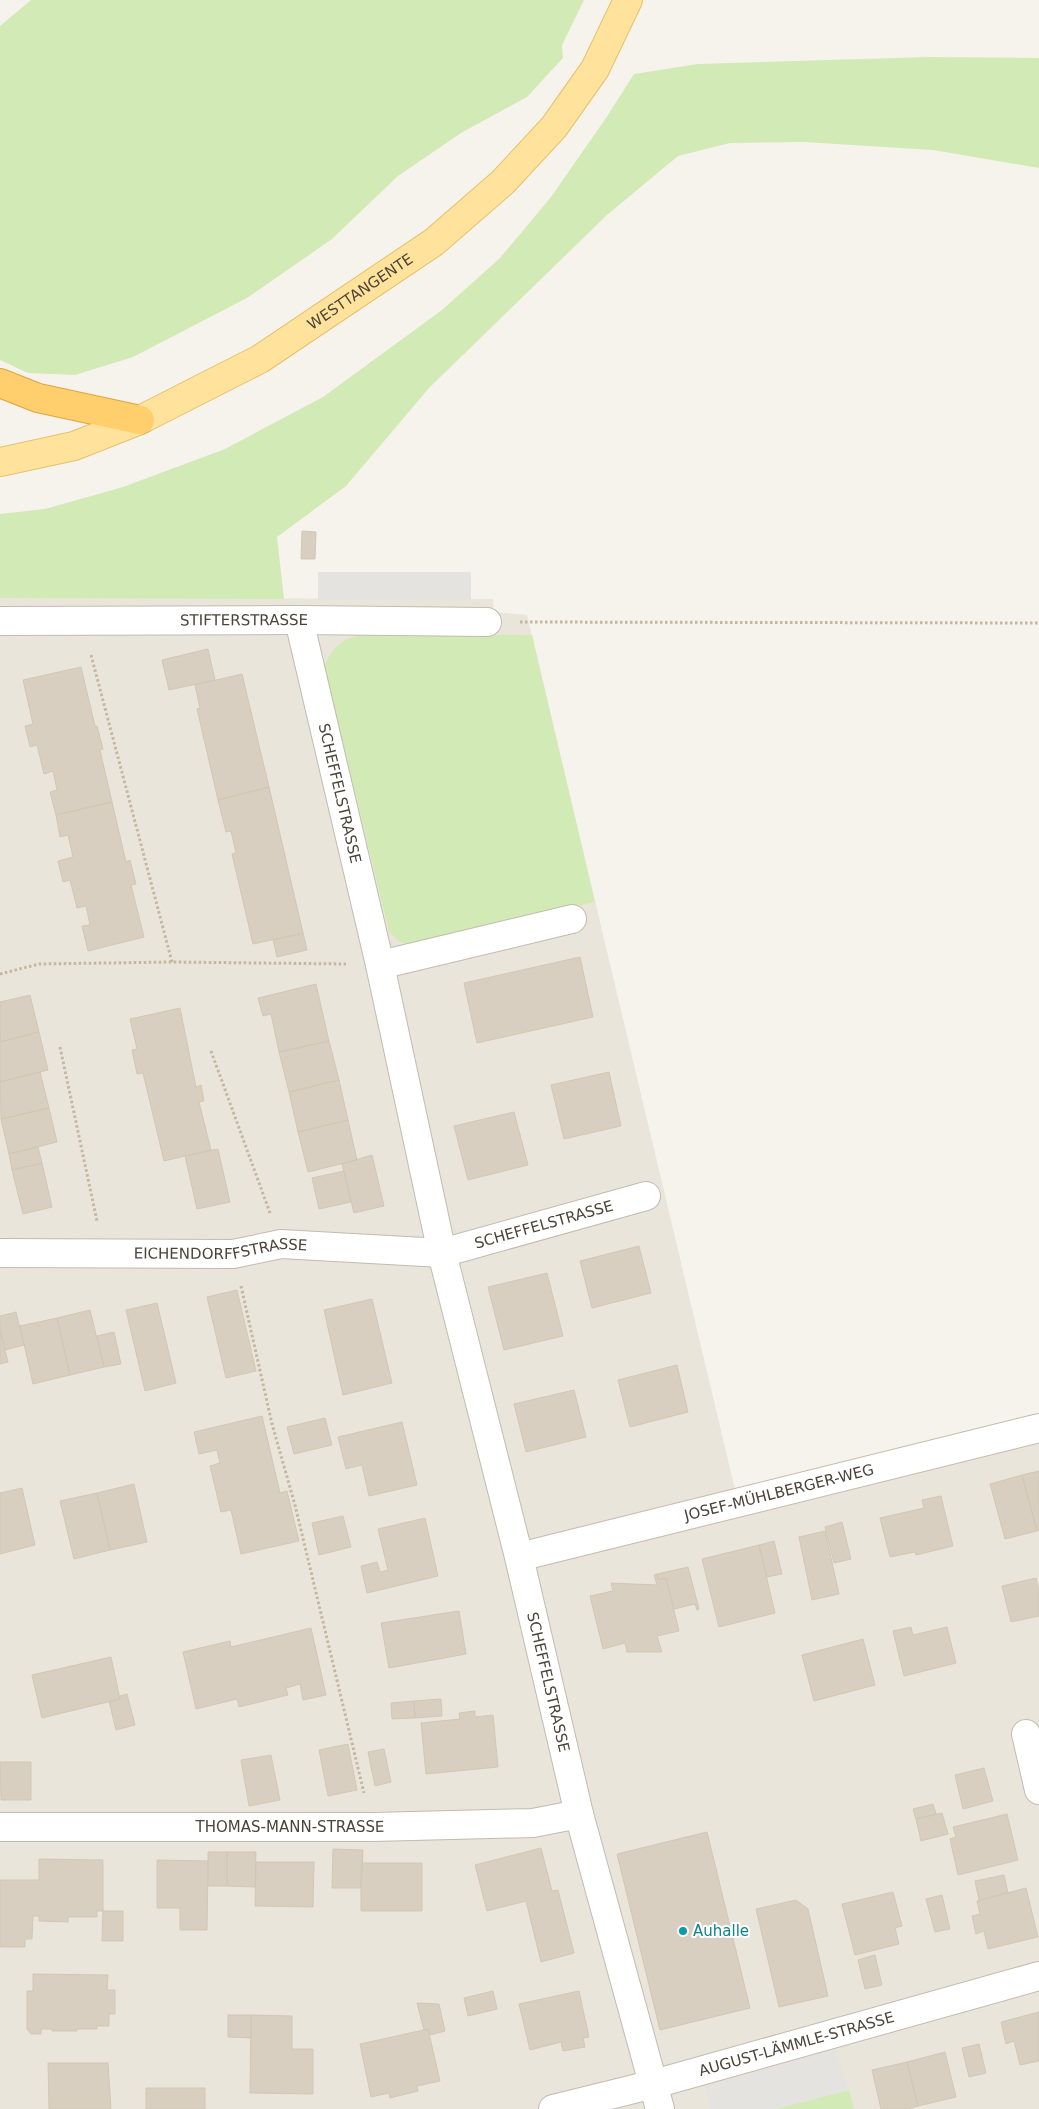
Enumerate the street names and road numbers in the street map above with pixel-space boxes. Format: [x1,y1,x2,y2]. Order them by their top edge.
street label: WESTTANGENTE [304,250,416,333]
street label: STIFTERSTRASSE [180,611,308,629]
street label: SCHEFFELSTRASSE [315,722,365,865]
street label: SCHEFFELSTRASSE [472,1197,615,1252]
street label: EICHENDORFFSTRASSE [134,1235,308,1263]
street label: JOSEF-MÜHLBERGER-WEG [681,1460,876,1525]
street label: SCHEFFELSTRASSE [523,1610,573,1754]
street label: THOMAS-MANN-STRASSE [195,1818,385,1836]
street label: AUGUST-LÄMMLE-STRASSE [697,2008,896,2080]

